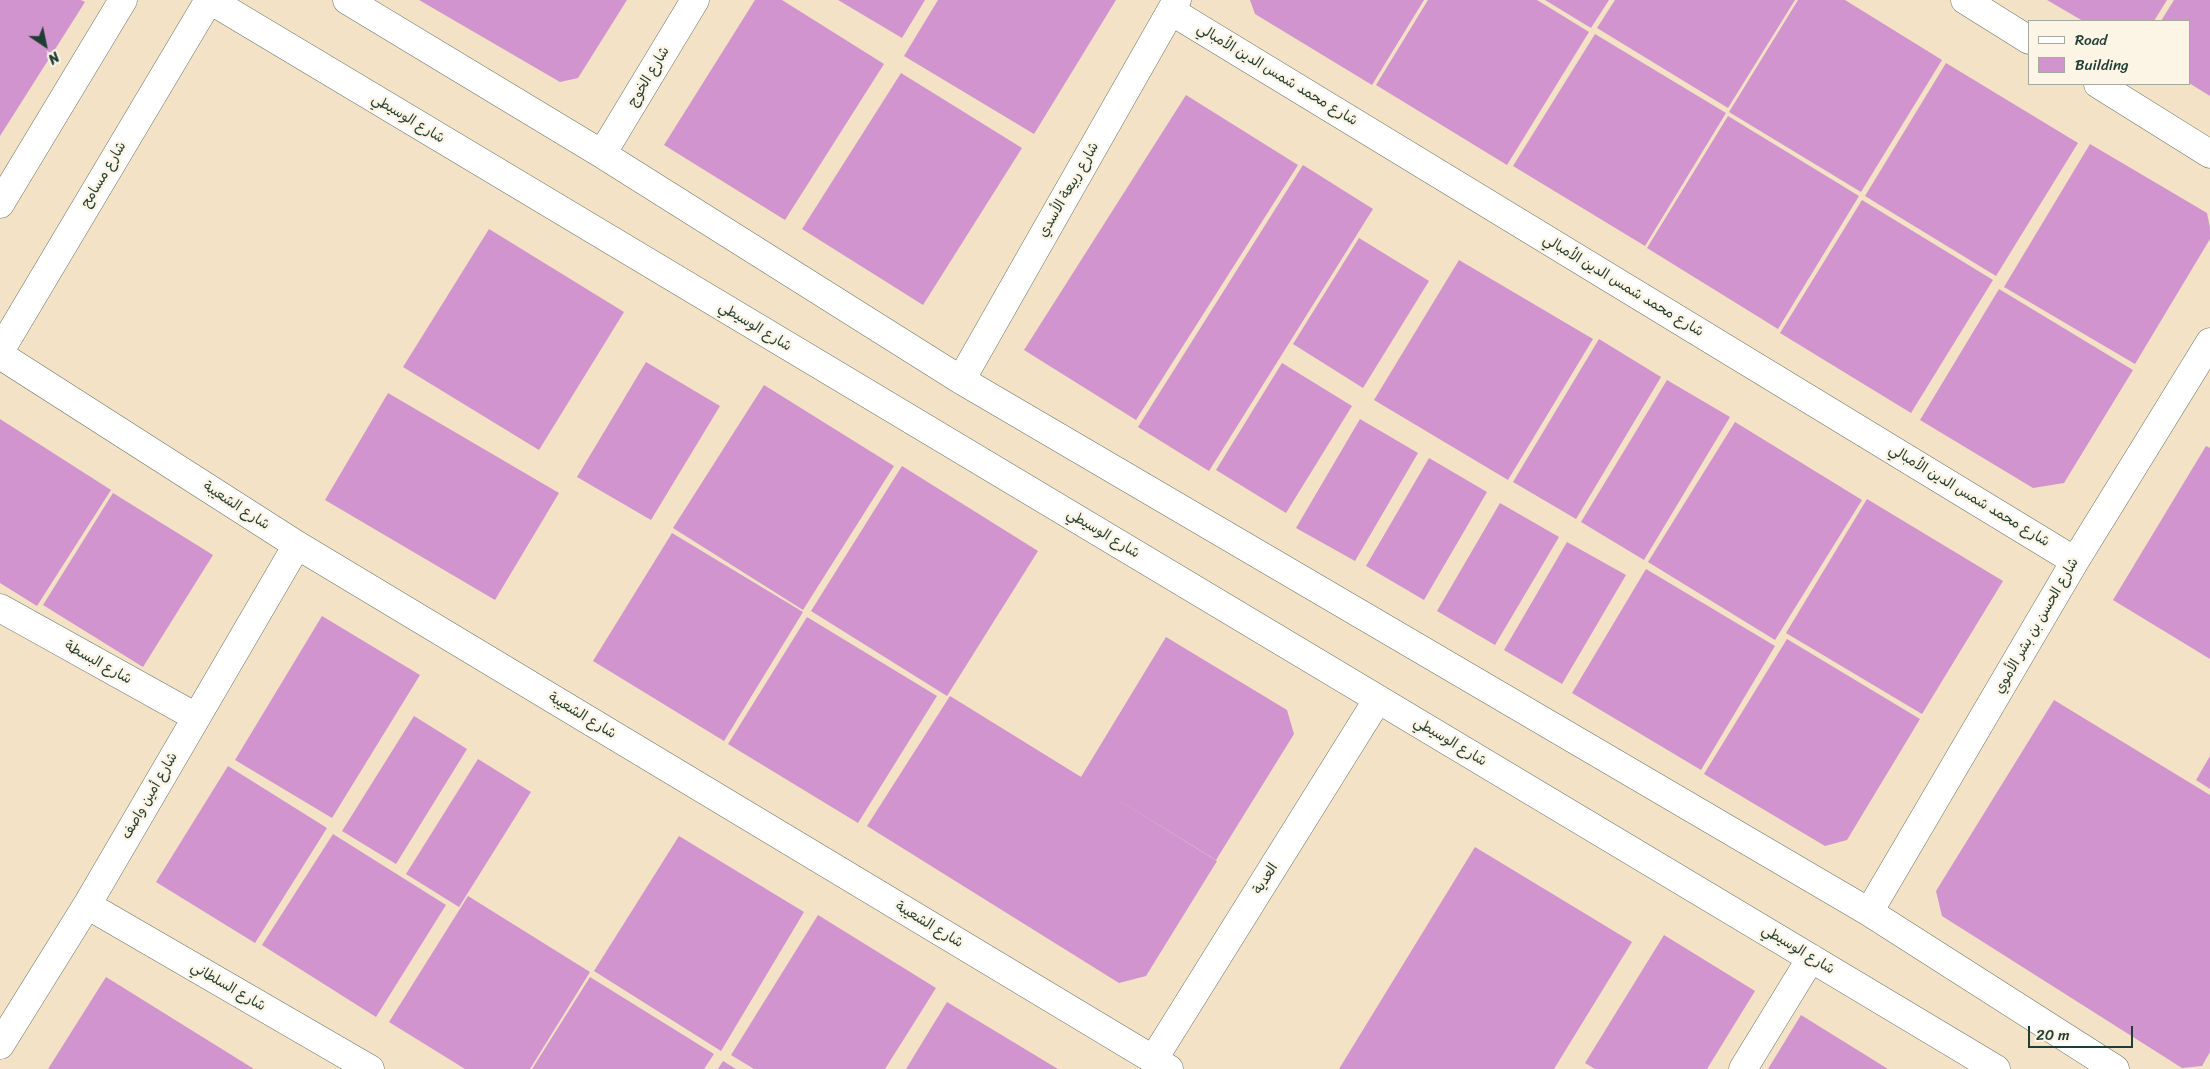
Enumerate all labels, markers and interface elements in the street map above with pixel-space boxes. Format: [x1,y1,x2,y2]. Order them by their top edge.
north arrow [20,20,70,70]
street label: شارع محمد شمس الدين الأمبالي [1194,20,1360,130]
legend [2028,20,2190,85]
text: Road [2075,27,2107,53]
street label: شارع الخوج [625,44,673,110]
text: N [43,45,65,71]
text: Building [2075,52,2129,78]
street label: شارع الوسيطي [369,91,447,147]
street label: شارع مسامح [78,139,130,211]
street label: شارع ربيعة الأسدي [1035,140,1103,240]
street label: شارع محمد شمس الدين الأمبالي [1540,231,1706,341]
street label: شارع الوسيطي [716,299,794,355]
street label: شارع محمد شمس الدين الأمبالي [1886,441,2052,551]
street label: شارع الشعيبة [200,478,272,534]
street label: شارع الوسيطي [1064,506,1142,562]
street label: شارع الحسن بن بشر الأموي [1991,555,2083,697]
street label: شارع البسطة [61,638,135,688]
street label: شارع الشعيبة [545,689,619,743]
street label: شارع الوسيطي [1411,714,1489,770]
street label: شارع أمين واصف [118,750,182,842]
street label: العدية [1250,860,1282,898]
street label: شارع الشعيبة [892,898,966,952]
street label: شارع الوسيطي [1759,922,1837,978]
street label: شارع السلطاني [188,959,268,1015]
scale bar [2030,1016,2135,1048]
text: 20 m [2036,1022,2070,1048]

